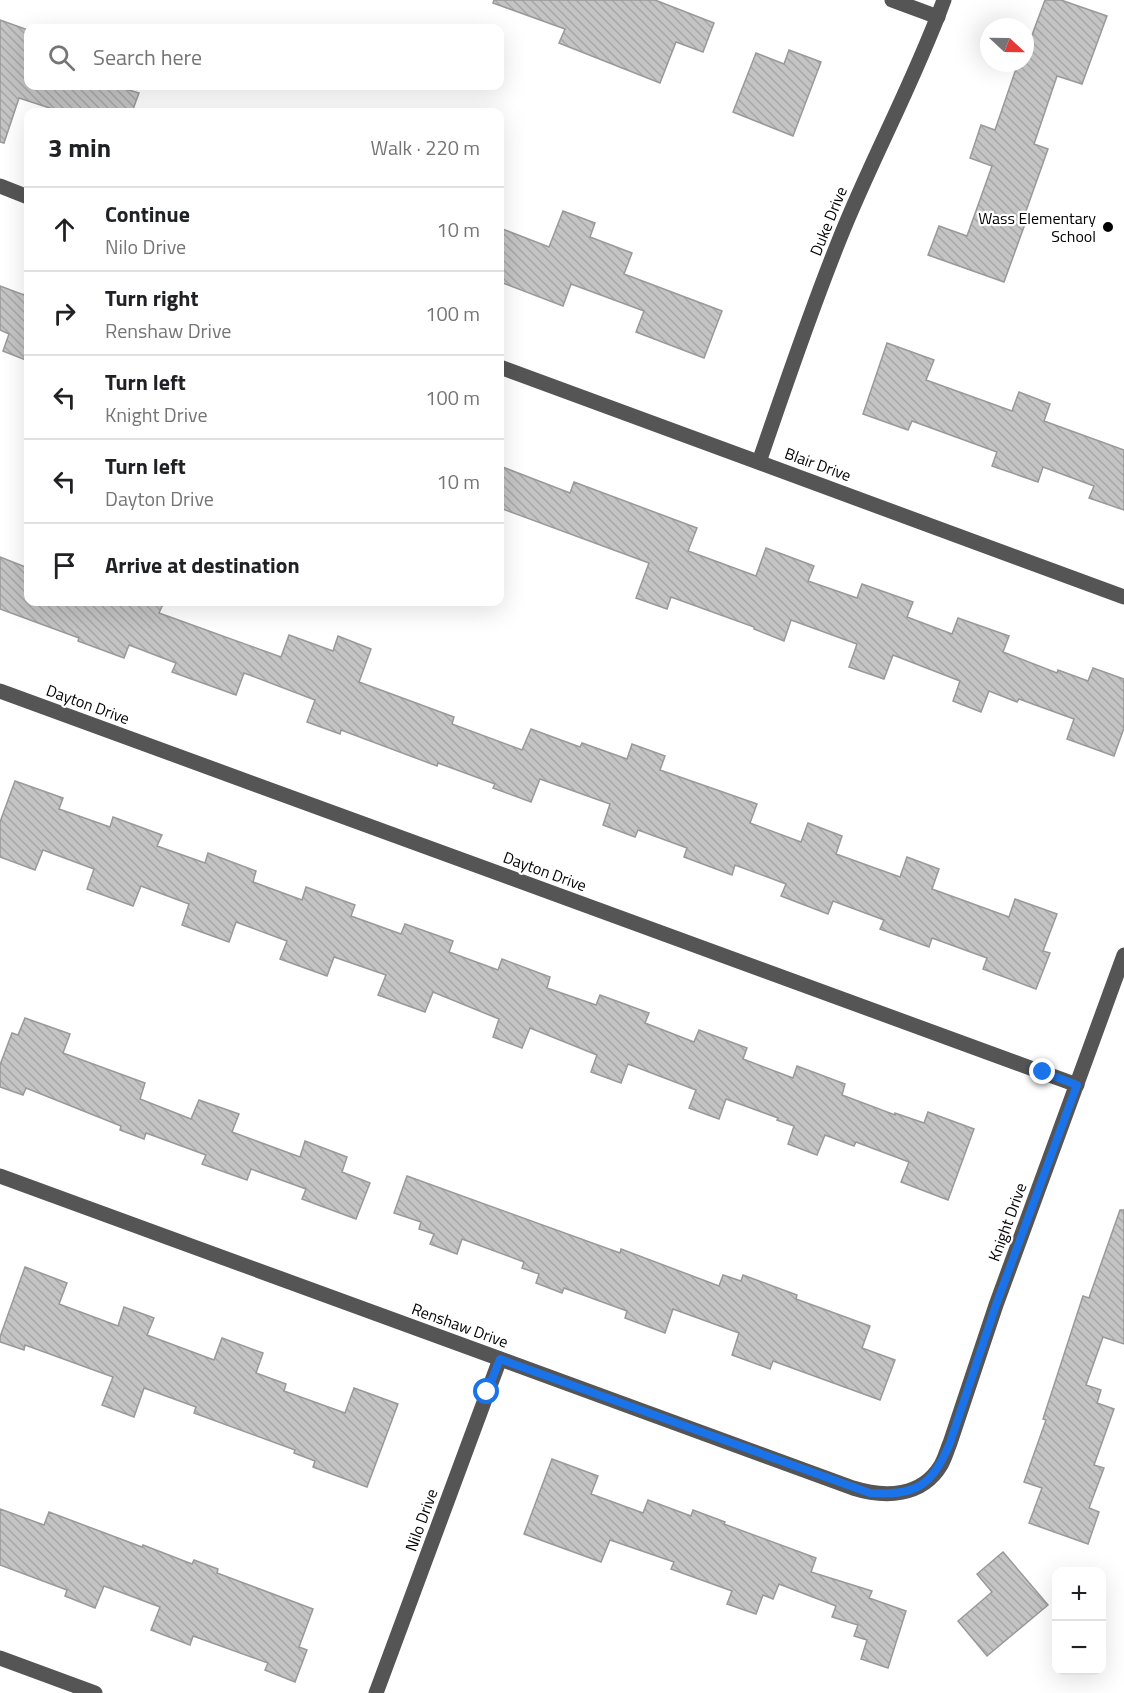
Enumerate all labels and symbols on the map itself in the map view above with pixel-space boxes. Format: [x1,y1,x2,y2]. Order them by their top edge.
north arrow [980,18,1034,72]
street label: Duke Drive [803,183,853,259]
place label: Wass Elementary School [978,206,1096,248]
marker: Wass Elementary School [1101,220,1115,234]
street label: Blair Drive [781,441,855,487]
street label: Dayton Drive [43,678,133,730]
street label: Dayton Drive [500,845,590,897]
route end [1029,1058,1055,1084]
street label: Knight Drive [982,1179,1032,1265]
street label: Renshaw Drive [408,1296,512,1354]
route start [473,1378,499,1404]
street label: Nilo Drive [399,1485,443,1555]

